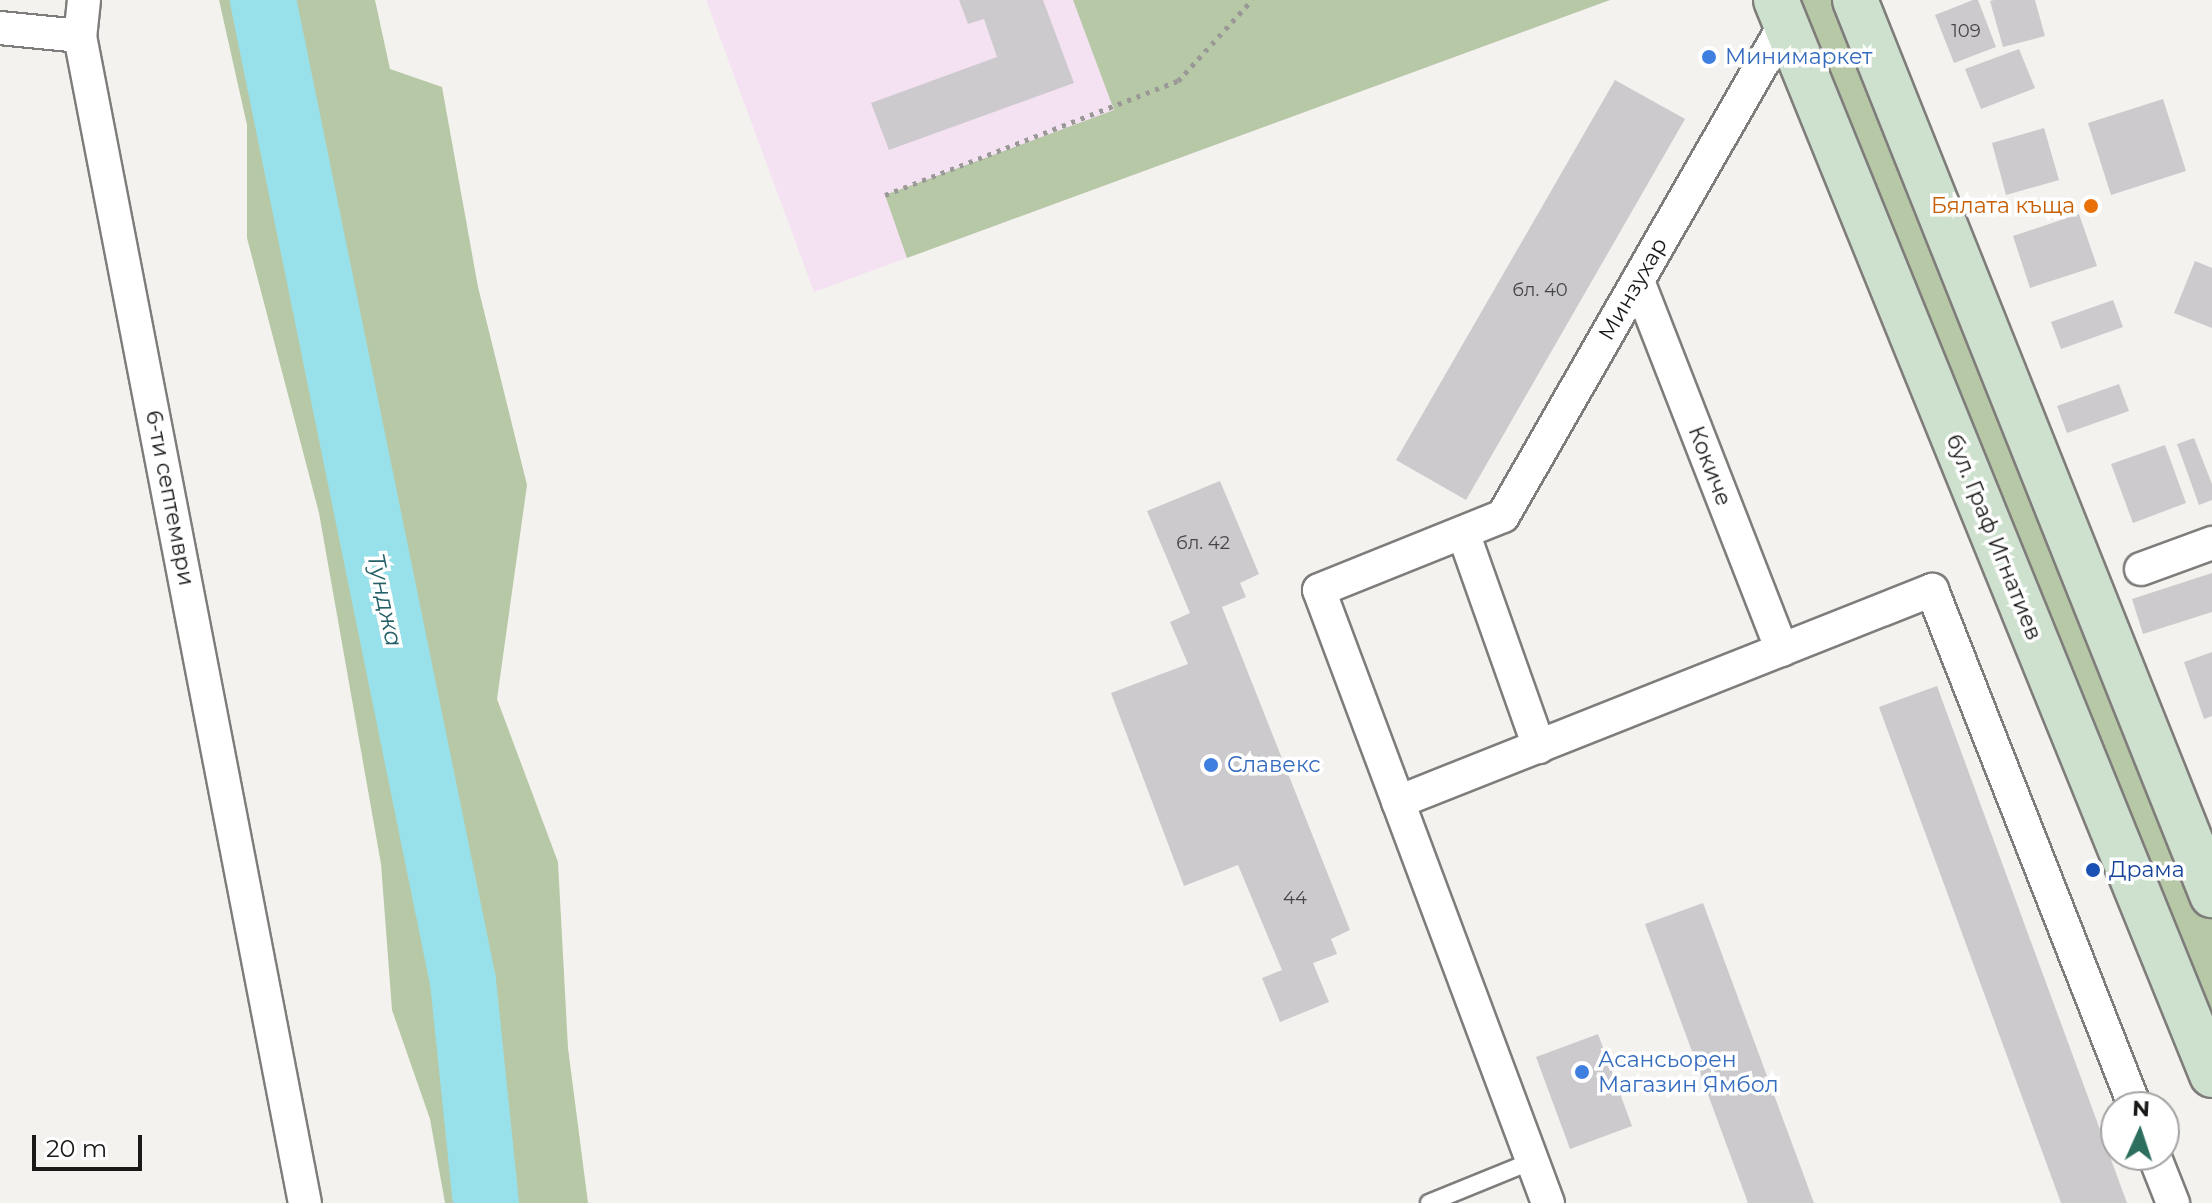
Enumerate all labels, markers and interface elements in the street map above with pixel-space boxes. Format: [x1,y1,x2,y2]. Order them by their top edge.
house number: 109 [1951,20,1981,42]
place label: Минимаркет [1725,44,1873,70]
marker: Минимаркет [1700,48,1718,66]
place label: Бялата къща [1931,193,2075,219]
marker: Бялата къща [2082,197,2100,215]
street label: Минзухар [1593,233,1673,345]
house number: бл. 40 [1512,279,1568,301]
street label: 6-ти септември [140,408,200,588]
street label: Кокиче [1683,422,1737,510]
street label: бул. Граф Игнатиев [1941,430,2047,644]
house number: бл. 42 [1176,532,1230,554]
water label: Тунджа [361,551,409,649]
place label: Славекс [1227,752,1321,778]
marker: Славекс [1202,756,1220,774]
place label: Драма [2109,857,2185,883]
marker: Драма [2084,861,2102,879]
house number: 44 [1283,887,1307,909]
place label: Асансьорен Магазин Ямбол [1598,1046,1779,1098]
marker: Асансьорен Магазин Ямбол [1573,1063,1591,1081]
north arrow [2100,1091,2180,1171]
text: N [2132,1095,2151,1122]
scale bar [36,1119,146,1169]
text: 20 m [46,1134,107,1163]

